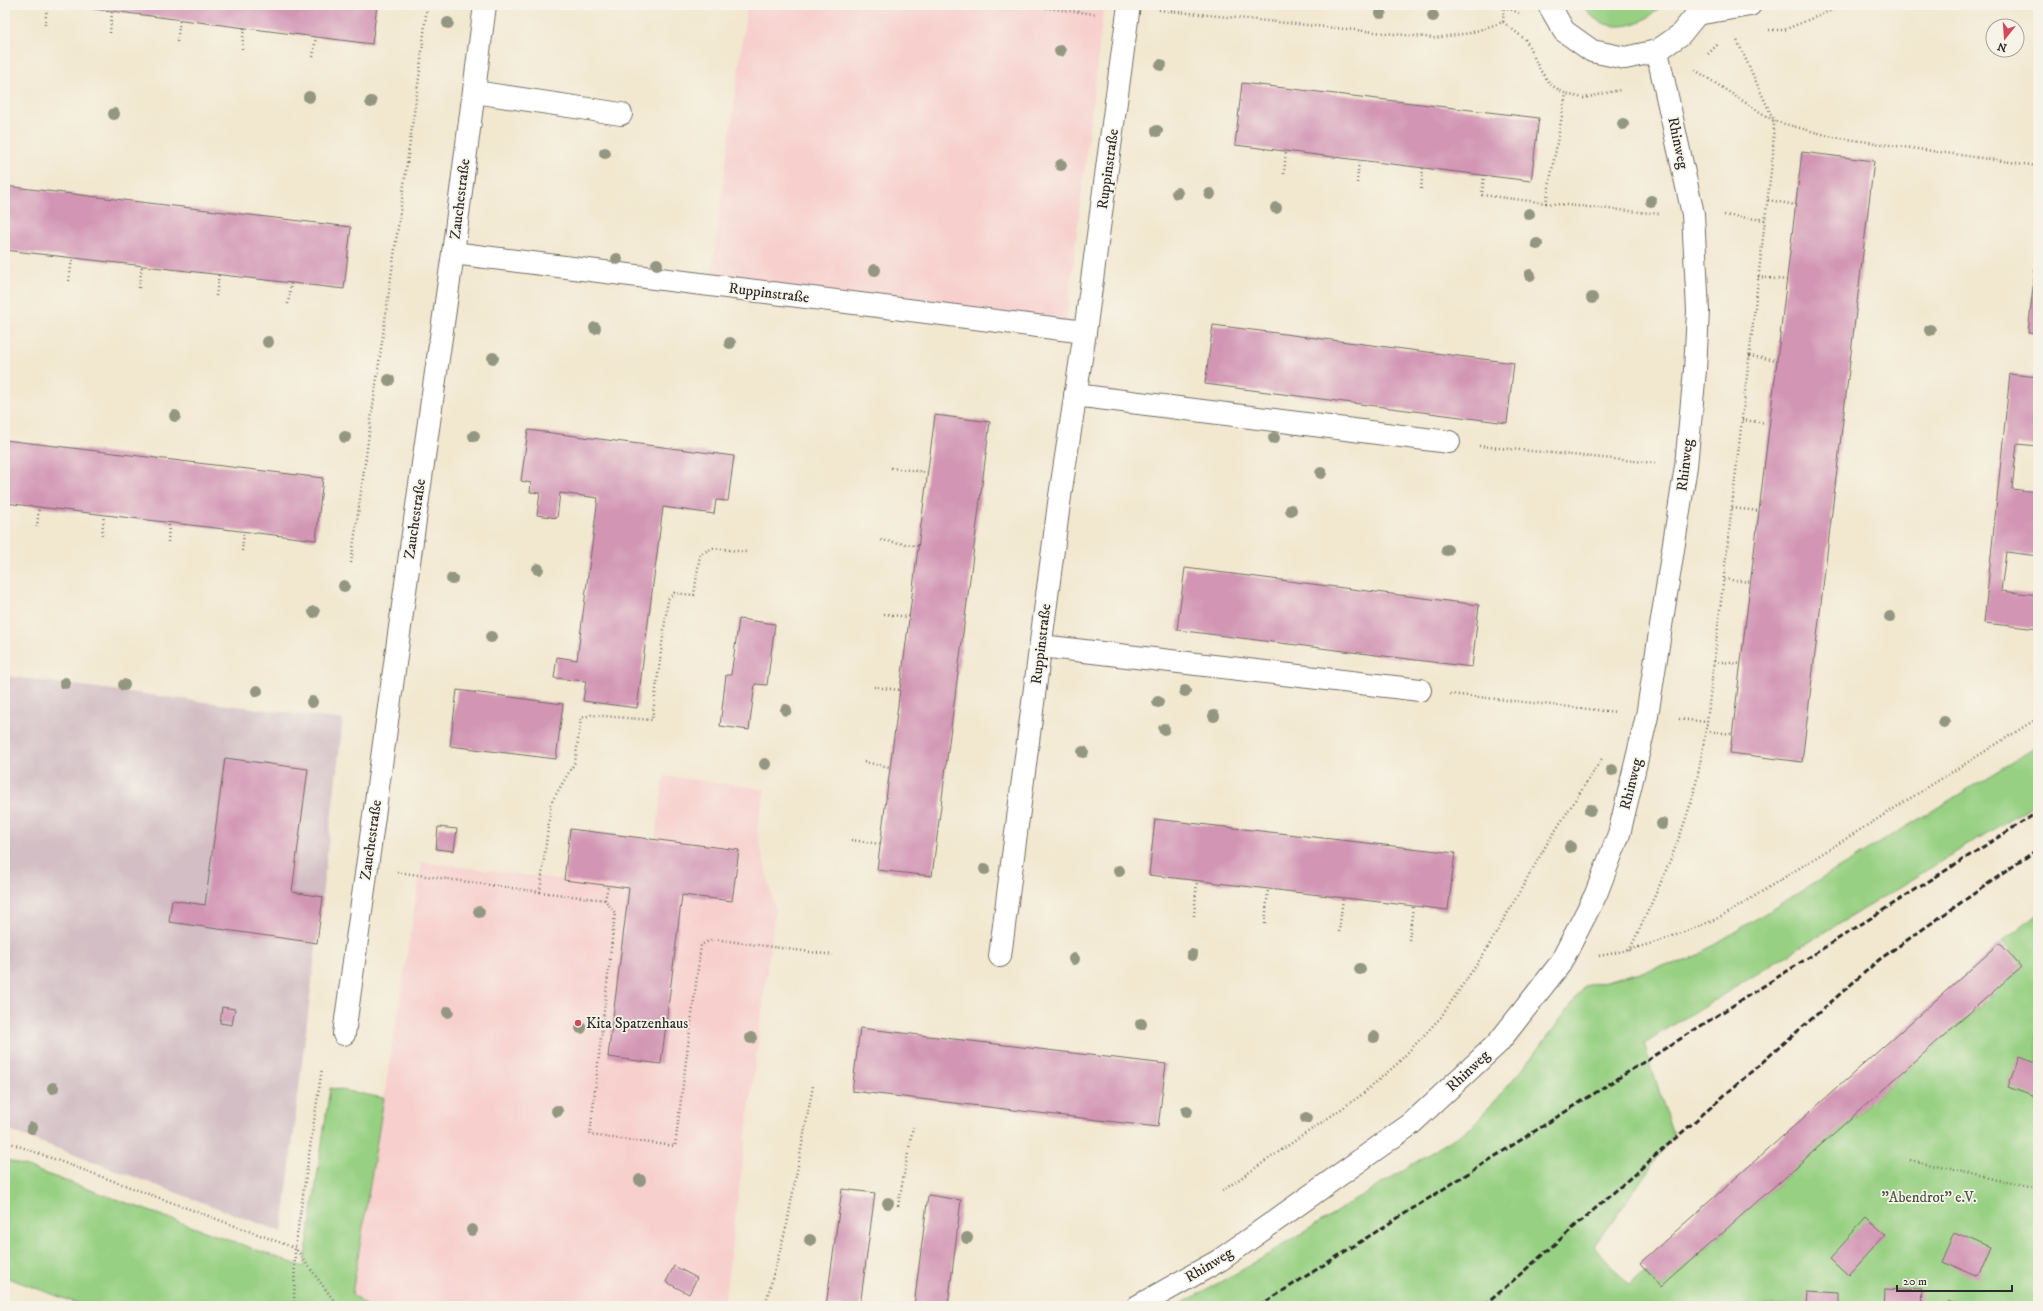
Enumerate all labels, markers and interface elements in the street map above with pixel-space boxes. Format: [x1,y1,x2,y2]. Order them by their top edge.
north arrow [1985,18,2025,58]
text: N [1996,39,2009,55]
street label: Rhinweg [1663,115,1693,171]
street label: Ruppinstraße [1093,128,1123,210]
street label: Zauchestraße [446,158,474,240]
street label: Ruppinstraße [728,279,810,307]
street label: Rhinweg [1672,437,1698,492]
street label: Zauchestraße [400,478,430,560]
street label: Ruppinstraße [1027,603,1055,685]
street label: Rhinweg [1615,756,1647,812]
street label: Zauchestraße [356,799,386,881]
place label: Kita Spatzenhaus [586,1014,688,1033]
marker: Kita Spatzenhaus [573,1018,583,1028]
street label: Rhinweg [1442,1046,1494,1096]
park label: "Abendrot" e.V. [1881,1188,1977,1207]
street label: Rhinweg [1182,1243,1237,1287]
scale bar [1897,1267,2012,1293]
text: 20 m [1903,1274,1927,1289]

